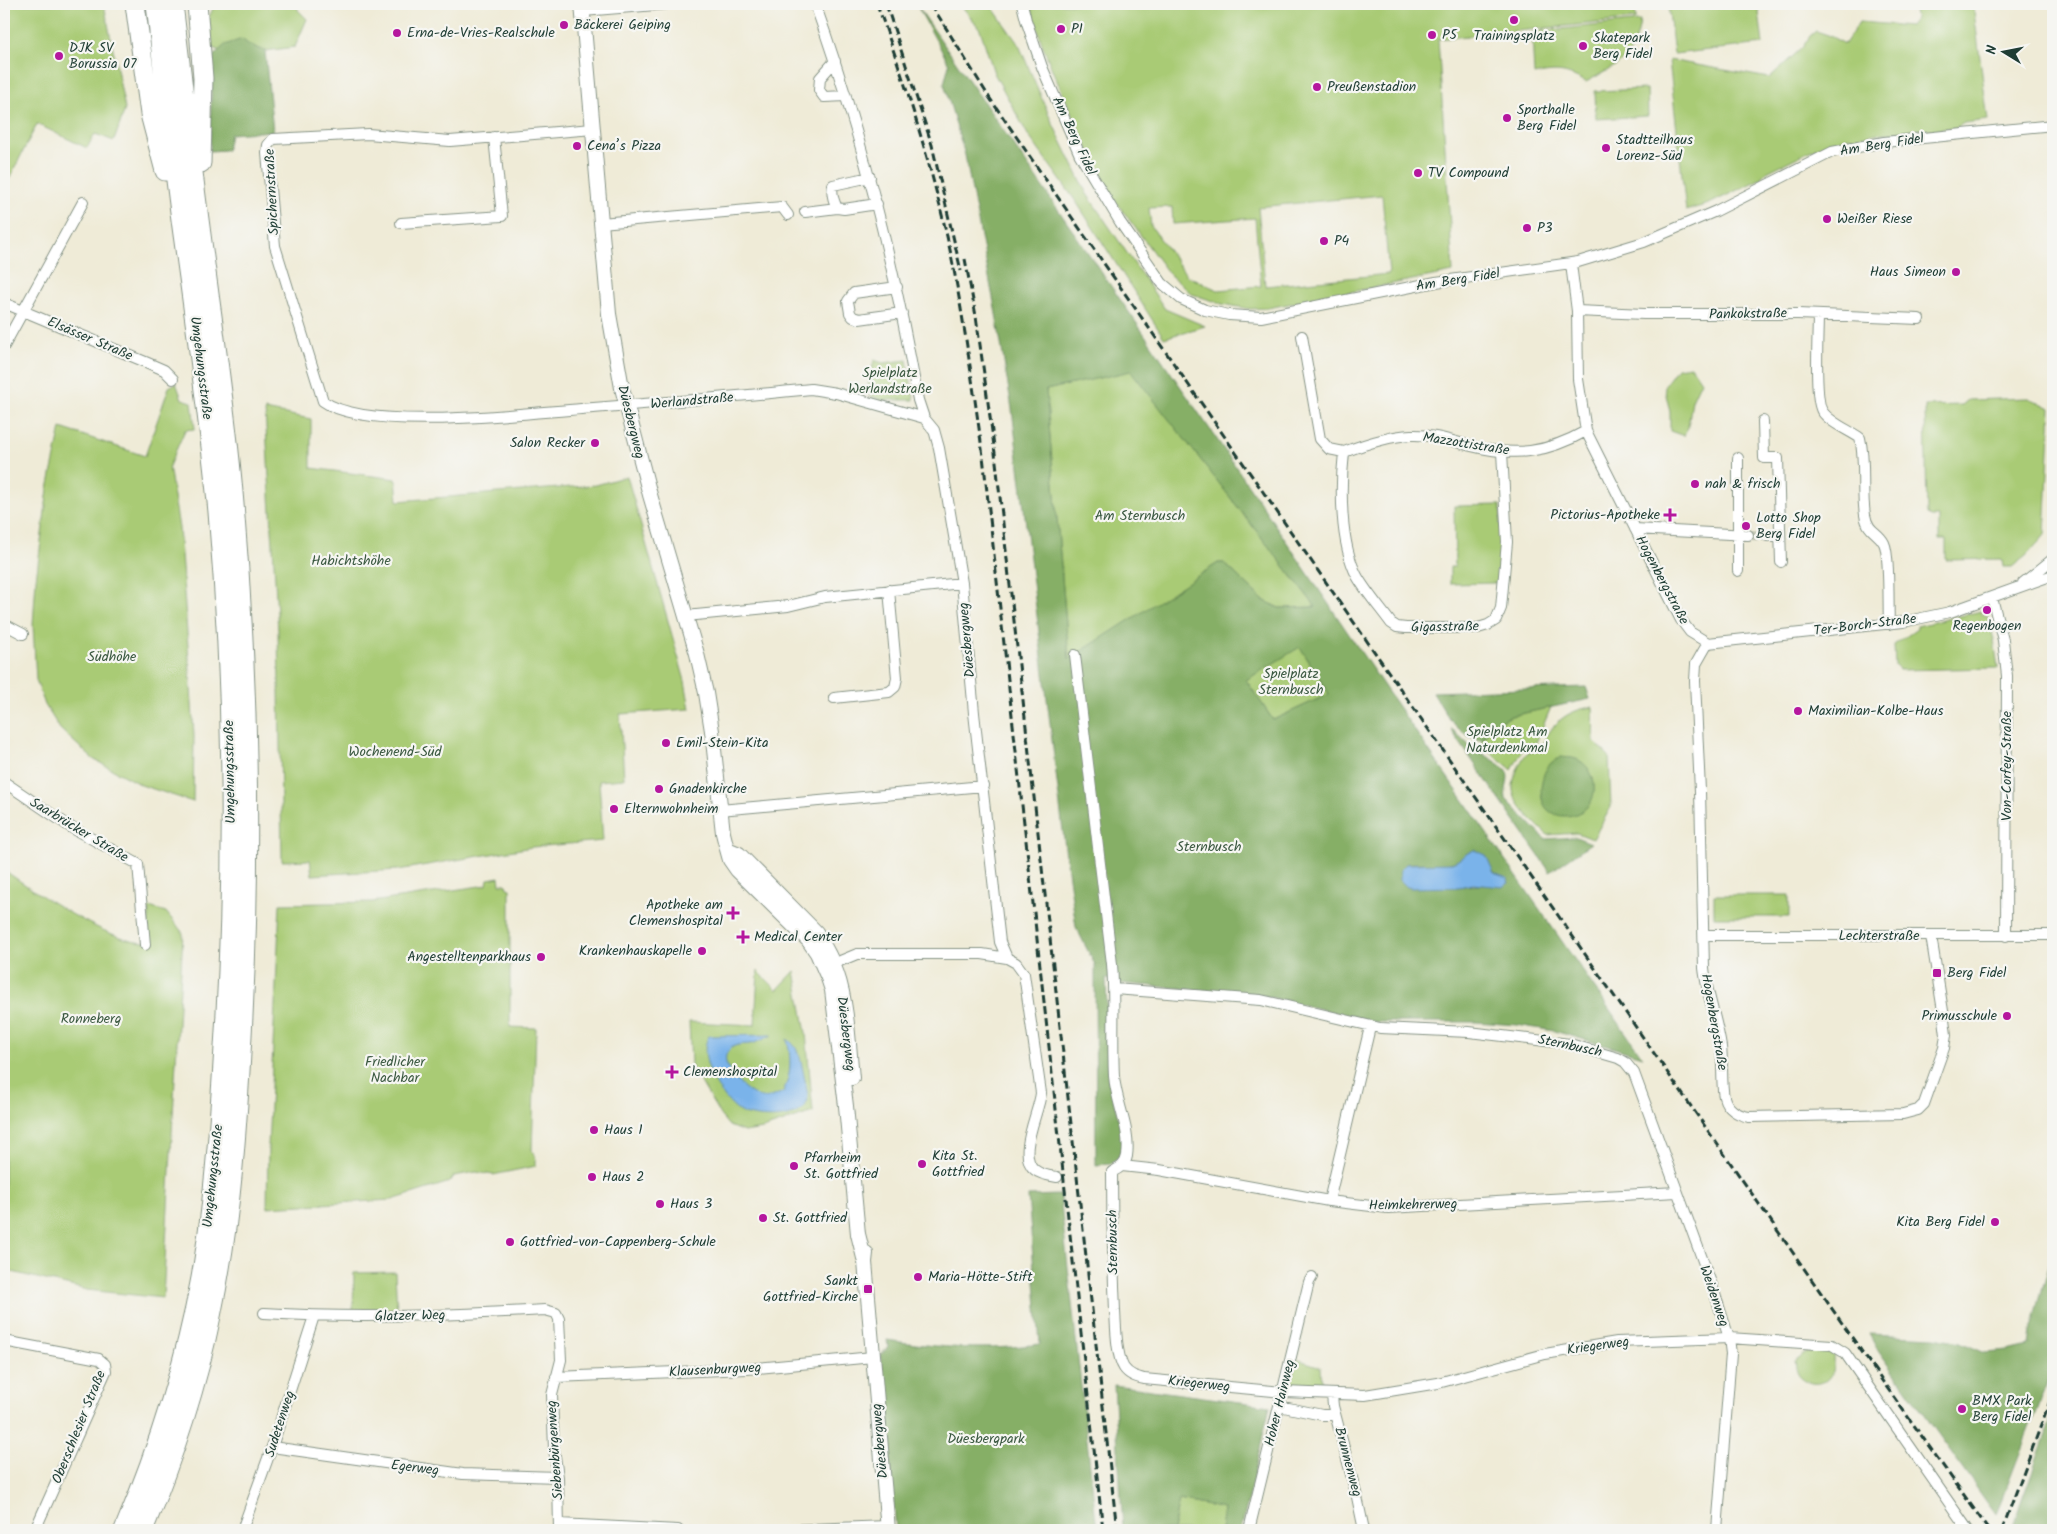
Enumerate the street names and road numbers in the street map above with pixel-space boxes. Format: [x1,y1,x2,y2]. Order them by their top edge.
street label: Am Berg Fidel [1046,93,1102,180]
street label: Am Berg Fidel [1838,127,1926,162]
street label: Spichernstraße [259,147,285,236]
street label: Am Berg Fidel [1414,262,1502,297]
street label: Pankokstraße [1709,302,1788,326]
street label: Elsässer Straße [44,311,137,367]
street label: Umgehungsstraße [184,315,218,422]
street label: Düesbergweg [611,383,651,461]
street label: Werlandstraße [649,386,735,416]
street label: Mazzottistraße [1421,426,1512,462]
street label: Hogenbergstraße [1629,532,1695,629]
street label: Düesbergweg [953,602,981,678]
street label: Ter-Borch-Straße [1812,608,1918,642]
street label: Gigasstraße [1411,615,1480,639]
street label: Von-Corfey-Straße [1996,710,2018,821]
street label: Umgehungsstraße [218,719,242,824]
street label: Saarbrücker Straße [25,792,133,869]
street label: Lechterstraße [1838,925,1920,947]
street label: Hogenbergstraße [1695,972,1733,1073]
street label: Düesbergweg [830,995,862,1073]
street label: Sternbusch [1536,1028,1604,1064]
street label: Umgehungsstraße [197,1123,229,1229]
street label: Heimkehrerweg [1369,1193,1457,1217]
street label: Sternbusch [1101,1209,1125,1275]
street label: Weidenweg [1693,1262,1735,1330]
street label: Glatzer Weg [375,1304,445,1328]
street label: Kriegerweg [1566,1331,1630,1361]
street label: Klausenburgweg [668,1357,762,1383]
street label: Hoher Hainweg [1259,1357,1301,1449]
street label: Oberschlesier Straße [46,1366,112,1487]
street label: Kriegerweg [1167,1370,1231,1398]
street label: Sudetenweg [259,1388,301,1460]
street label: Siebenbürgenweg [541,1400,569,1500]
street label: Düesbergweg [866,1403,894,1479]
street label: Brunnenweg [1328,1425,1368,1499]
street label: Egerweg [390,1454,440,1482]

